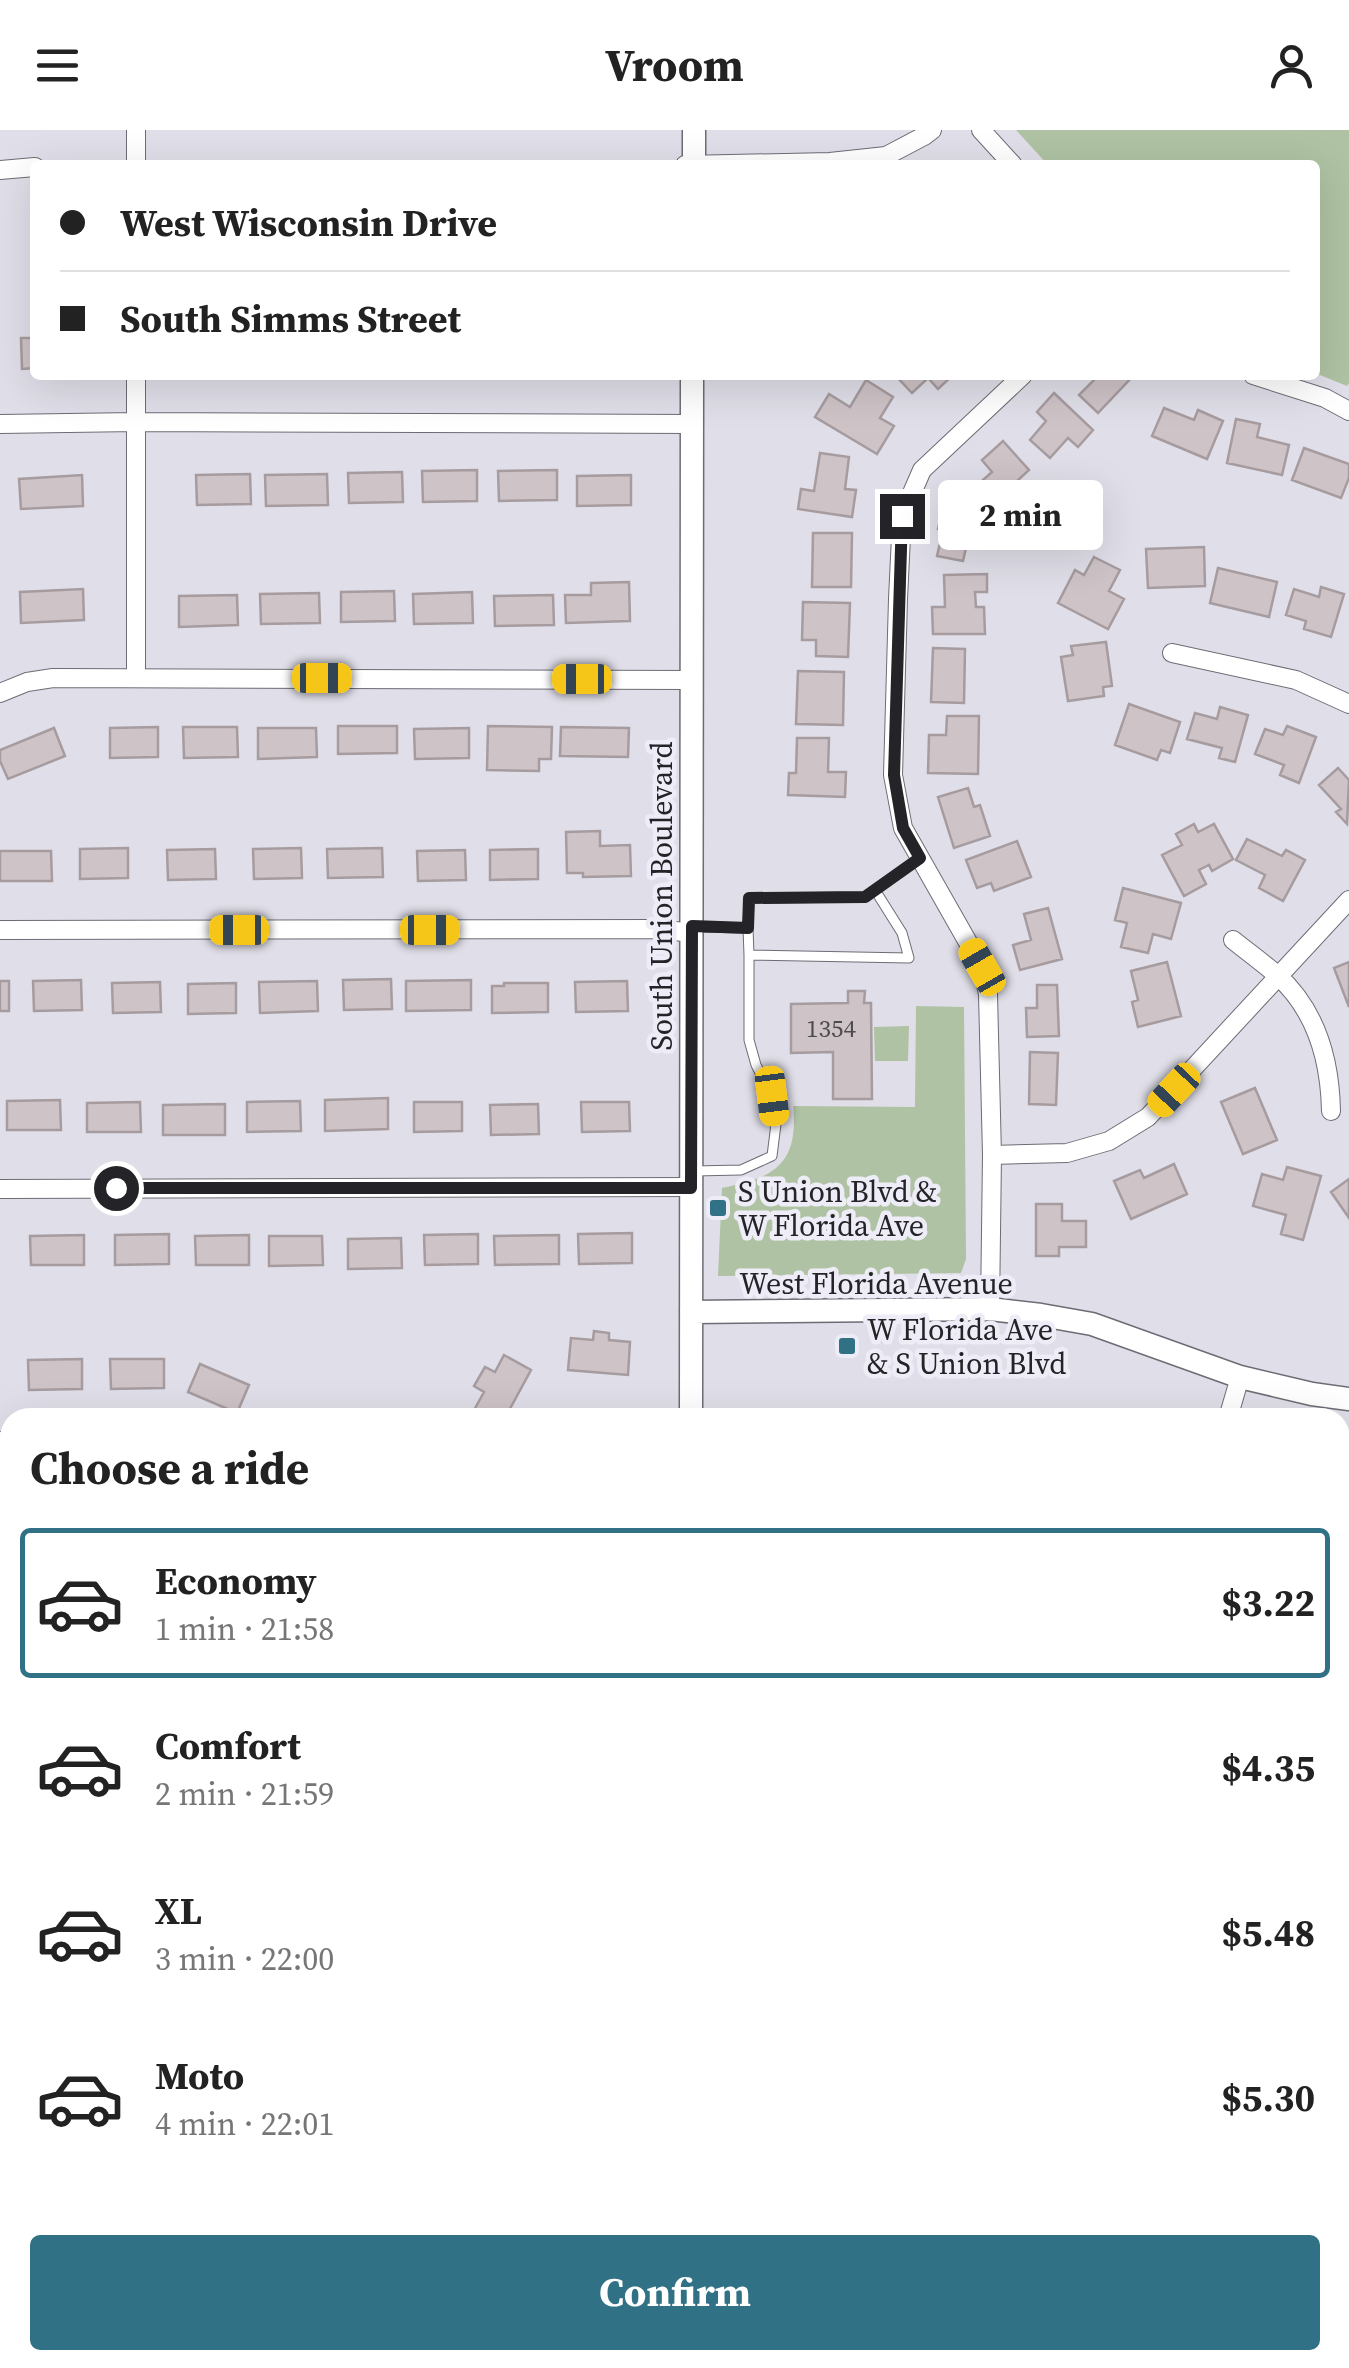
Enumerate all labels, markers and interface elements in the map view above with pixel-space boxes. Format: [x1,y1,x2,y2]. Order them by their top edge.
text: Vroom [605,34,744,96]
icon: menu [30,38,85,93]
icon: person [1264,38,1319,93]
text: West Wisconsin Drive [120,197,497,249]
text: South Simms Street [120,293,461,345]
callout: 2 min [937,481,1102,551]
text: 2 min [979,493,1062,537]
route end [880,494,925,539]
car [292,663,352,693]
car [552,664,612,694]
street label: South Union Boulevard [641,741,682,1051]
car [209,915,269,945]
car [400,915,460,945]
car [954,934,1010,1000]
house number: 1354 [806,1011,856,1045]
car [1143,1058,1205,1122]
car [753,1064,791,1128]
route start [94,1166,139,1211]
place label: S Union Blvd & W Florida Ave [738,1171,937,1246]
marker: S Union Blvd & W Florida Ave [707,1197,729,1219]
street label: West Florida Avenue [739,1263,1013,1304]
place label: W Florida Ave & S Union Blvd [867,1309,1066,1384]
marker: W Florida Ave & S Union Blvd [836,1335,858,1357]
text: Choose a ride [30,1437,309,1499]
text: Economy [155,1555,317,1607]
icon: car [35,1558,125,1648]
text: $3.22 [1221,1577,1315,1629]
text: 1 min · 21:58 [155,1607,334,1651]
text: Comfort [155,1720,301,1772]
icon: car [35,1723,125,1813]
text: $4.35 [1221,1742,1315,1794]
text: 2 min · 21:59 [155,1772,334,1816]
text: XL [155,1885,202,1937]
icon: car [35,1888,125,1978]
text: $5.48 [1221,1907,1315,1959]
text: 3 min · 22:00 [155,1937,334,1981]
text: Moto [155,2050,244,2102]
icon: car [35,2053,125,2143]
text: $5.30 [1221,2072,1315,2124]
text: 4 min · 22:01 [155,2102,334,2146]
button: Confirm [30,2235,1320,2350]

